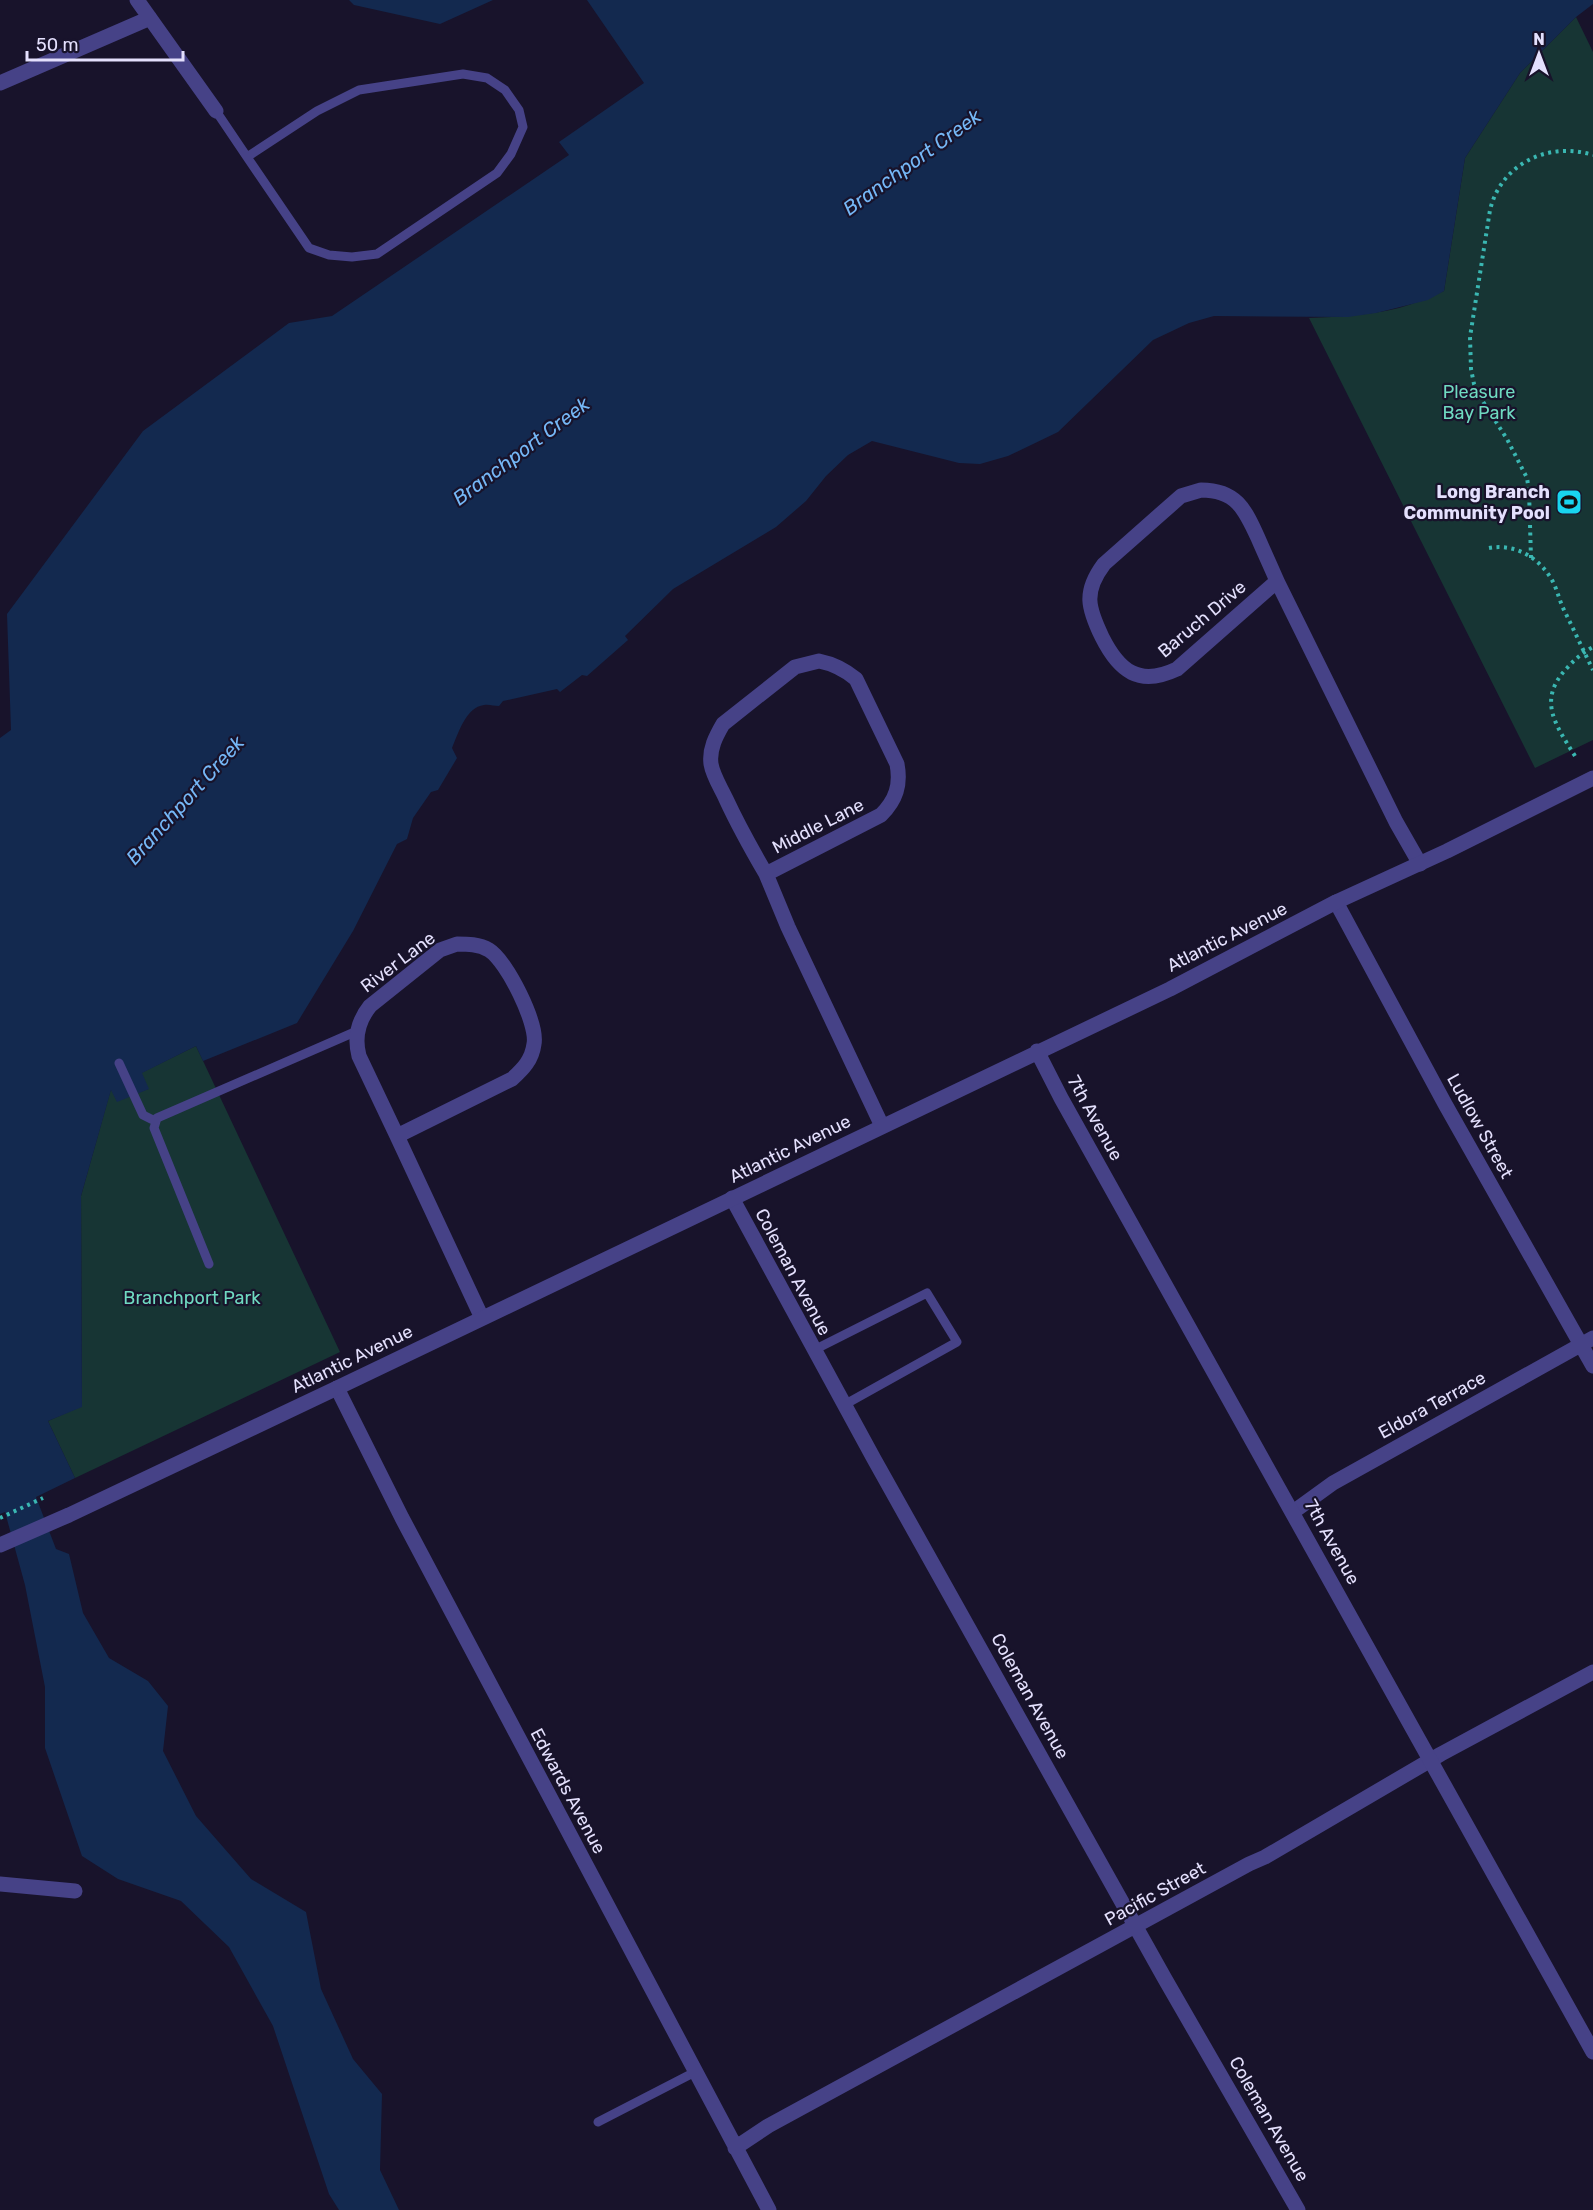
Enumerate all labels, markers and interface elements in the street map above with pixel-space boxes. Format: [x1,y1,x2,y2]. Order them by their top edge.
scale bar [27,24,183,62]
north arrow [1509,24,1569,84]
text: N [1533,30,1545,49]
text: 50 m [36,34,79,56]
water label: Branchport Creek [838,103,986,220]
park label: Pleasure Bay Park [1442,381,1516,424]
water label: Branchport Creek [448,391,595,510]
place label: Long Branch Community Pool [1403,481,1550,524]
sports icon: Long Branch Community Pool [1554,487,1584,517]
street label: Baruch Drive [1153,576,1251,662]
water label: Branchport Creek [121,730,250,869]
street label: Middle Lane [768,793,868,859]
street label: Atlantic Avenue [1163,897,1291,977]
street label: River Lane [356,927,440,997]
street label: Ludlow Street [1442,1070,1518,1182]
street label: 7th Avenue [1063,1071,1127,1165]
street label: Atlantic Avenue [726,1110,854,1188]
street label: Coleman Avenue [750,1205,836,1339]
park label: Branchport Park [123,1287,261,1309]
street label: Atlantic Avenue [288,1320,416,1398]
street label: Eldora Terrace [1375,1366,1489,1444]
street label: 7th Avenue [1300,1495,1364,1589]
street label: Coleman Avenue [986,1629,1074,1763]
street label: Edwards Avenue [526,1724,610,1858]
street label: Pacific Street [1101,1857,1209,1931]
street label: Coleman Avenue [1224,2053,1314,2185]

